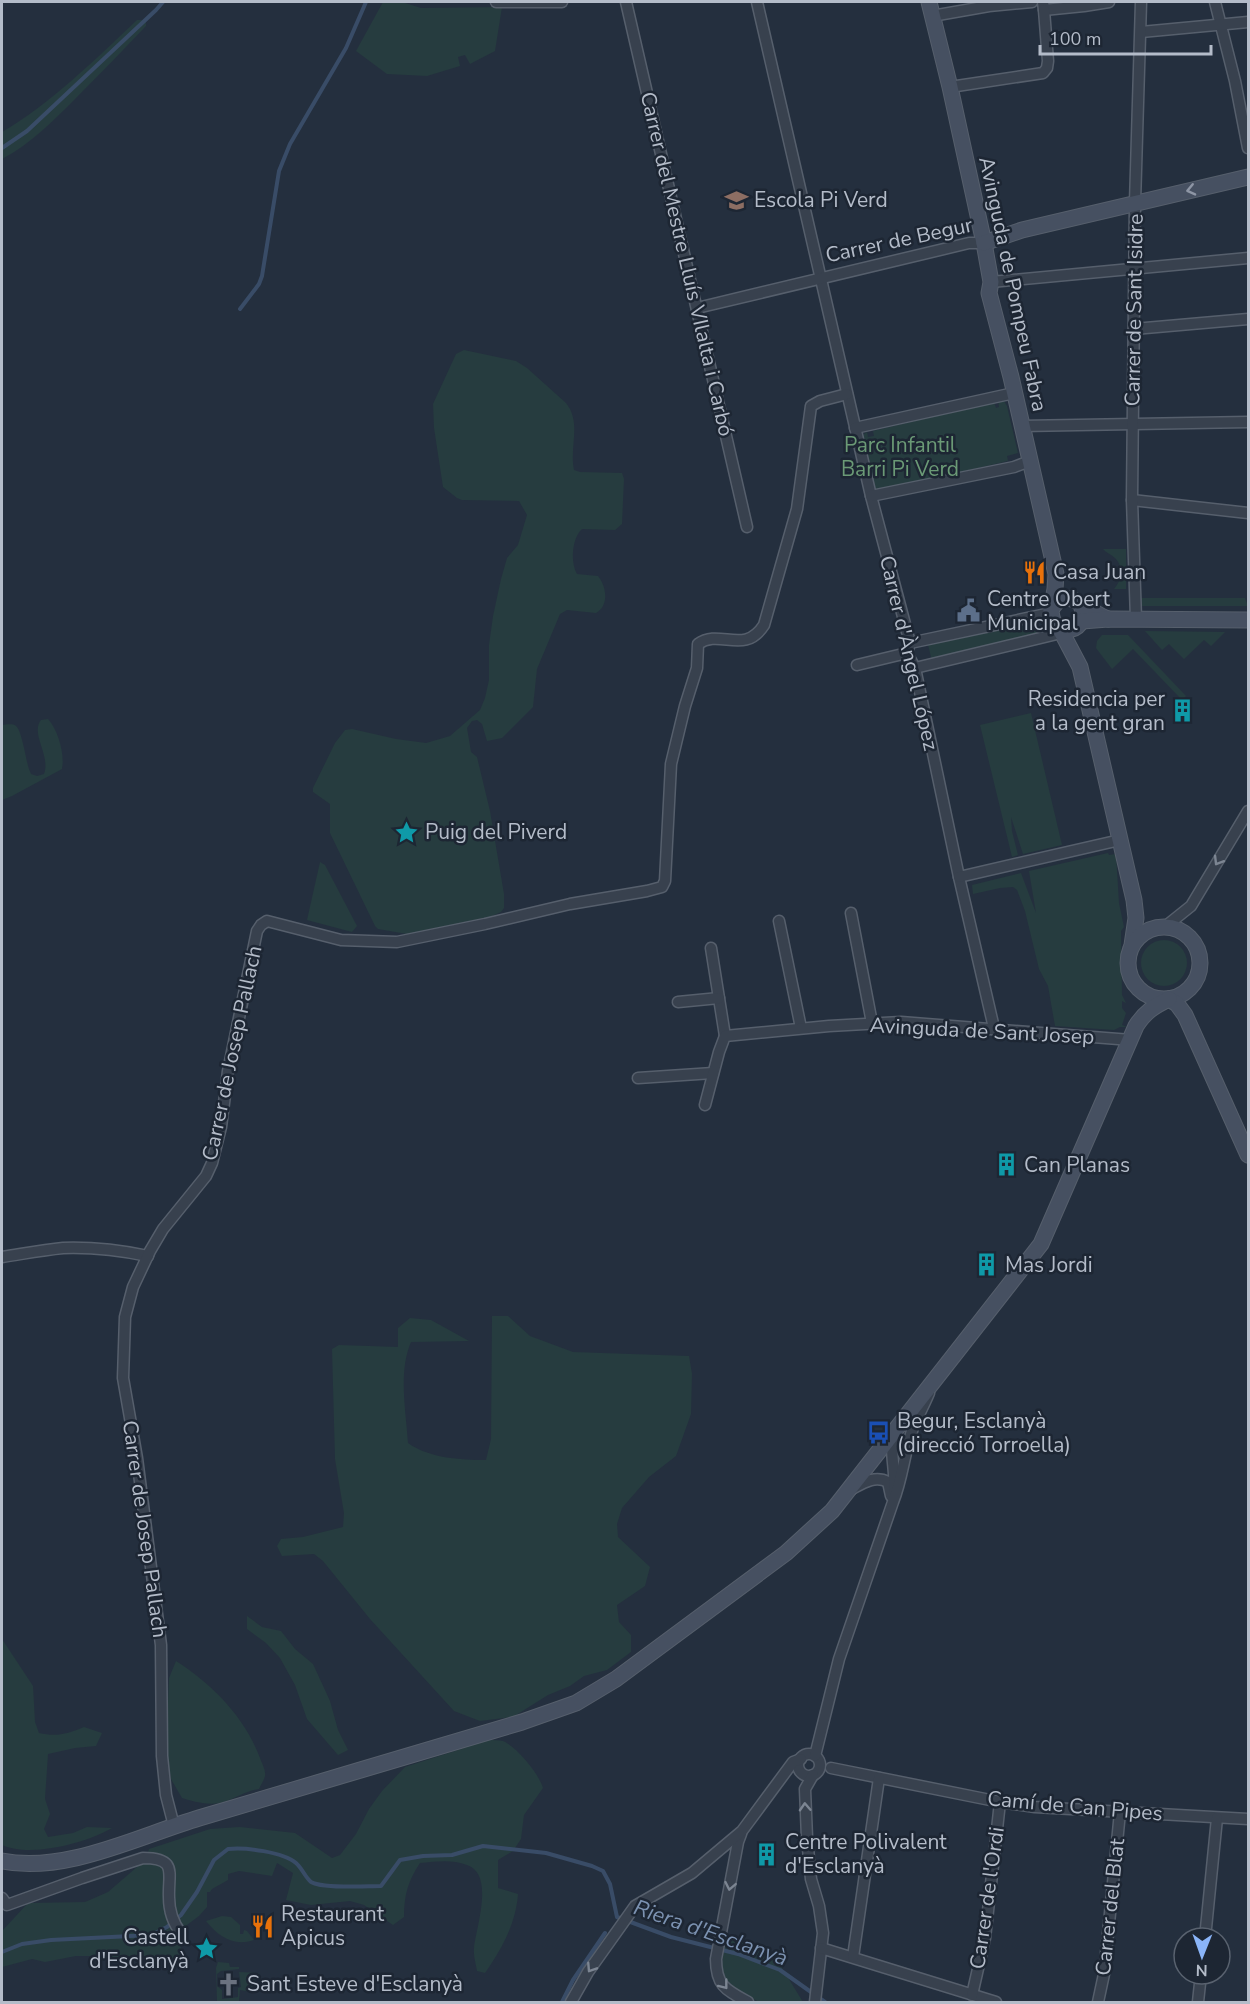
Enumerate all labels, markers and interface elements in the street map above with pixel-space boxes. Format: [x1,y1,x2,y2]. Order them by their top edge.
scale bar [1040,18,1211,56]
text: 100 m [1049,27,1101,51]
street label: Carrer del Mestre Lluís VIlalta i Carbó [634,89,740,439]
street label: Avinguda de Pompeu Fabra [972,154,1054,414]
one-way arrow [1187,183,1197,196]
place label: Escola Pi Verd [754,186,888,214]
school or university icon: Escola Pi Verd [723,187,749,213]
street label: Carrer de Begur [823,211,976,269]
street label: Carrer de Sant Isidre [1118,213,1150,407]
park label: Parc Infantil Barri Pi Verd [841,431,959,483]
street label: Carrer d'Àngel López [873,553,945,753]
place label: Casa Juan [1053,558,1146,586]
restaurant icon: Casa Juan [1022,559,1048,585]
place label: Centre Obert Municipal [987,585,1110,637]
public building icon: Centre Obert Municipal [956,598,982,624]
place label: Residencia per a la gent gran [1028,685,1165,737]
building icon: Residencia per a la gent gran [1170,698,1196,724]
place label: Puig del Piverd [425,818,567,846]
place icon: Puig del Piverd [394,819,420,845]
one-way arrow [1214,855,1226,865]
street label: Carrer de Josep Pallach [196,943,268,1163]
street label: Avinguda de Sant Josep [869,1011,1095,1051]
place label: Can Planas [1024,1151,1130,1179]
building icon: Can Planas [993,1152,1019,1178]
place label: Mas Jordi [1005,1251,1093,1279]
building icon: Mas Jordi [974,1252,1000,1278]
place label: Begur, Esclanyà (direcció Torroella) [897,1407,1071,1459]
street label: Carrer de Josep Pallach [116,1418,174,1640]
bus stop icon: Begur, Esclanyà (direcció Torroella) [866,1420,892,1446]
street label: Camí de Can Pipes [986,1784,1164,1828]
one-way arrow [799,1802,812,1811]
street label: Carrer de l'Ordi [963,1825,1011,1971]
place label: Centre Polivalent d'Esclanyà [785,1828,947,1880]
street label: Carrer del Blat [1089,1836,1131,1977]
building icon: Centre Polivalent d'Esclanyà [754,1841,780,1867]
one-way arrow [724,1881,737,1891]
water label: Riera d'Esclanyà [630,1893,792,1973]
place label: Restaurant Apicus [281,1900,385,1952]
restaurant icon: Restaurant Apicus [250,1913,276,1939]
place label: Castell d'Esclanyà [89,1923,190,1975]
north arrow [1172,1926,1232,1986]
place icon: Castell d'Esclanyà [194,1936,220,1962]
text: N [1196,1959,1208,1981]
one-way arrow [586,1962,598,1972]
place label: Sant Esteve d'Esclanyà [247,1970,463,1998]
church icon: Sant Esteve d'Esclanyà [216,1971,242,1997]
one-way arrow [717,1978,728,1989]

